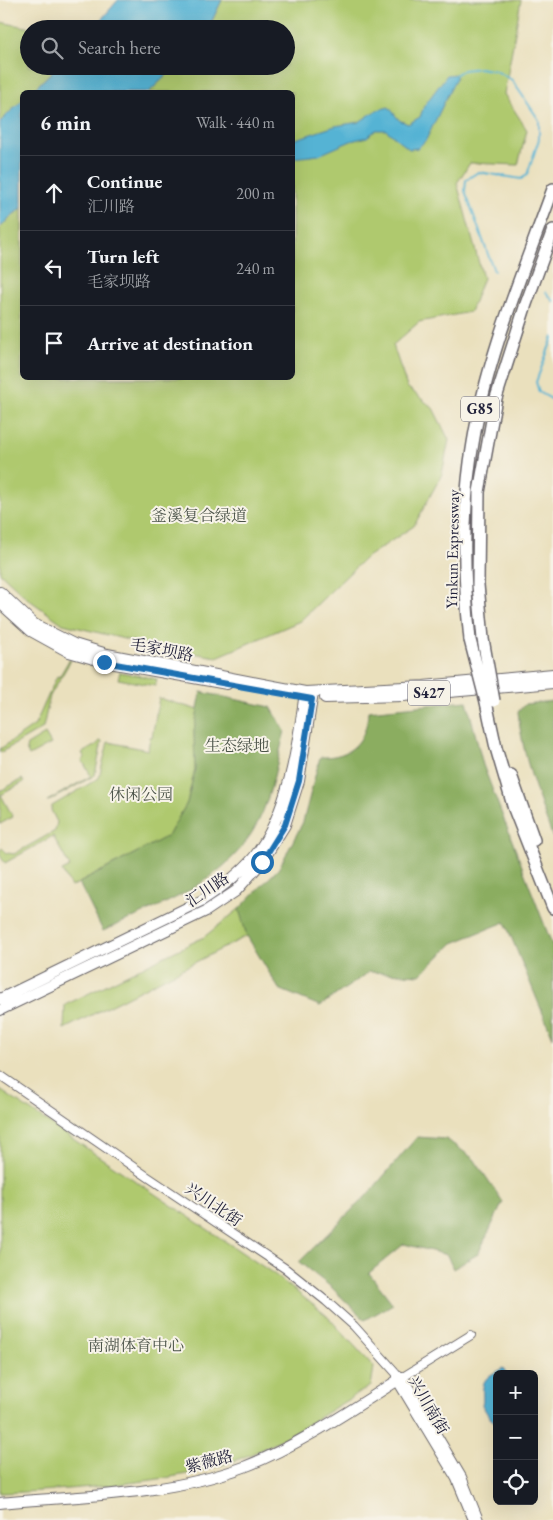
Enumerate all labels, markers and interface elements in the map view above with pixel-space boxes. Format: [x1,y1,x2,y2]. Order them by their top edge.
search box [20,20,295,75]
icon: search [38,34,66,62]
text: Search here [78,35,160,60]
text: 6 min [40,109,91,136]
text: Walk · 440 m [196,112,275,133]
text: Continue [87,169,162,194]
icon: ahead [40,179,68,207]
text: 200 m [236,183,275,204]
text: 汇川路 [87,196,135,217]
text: Turn left [87,244,159,269]
icon: left [40,254,68,282]
text: 240 m [236,258,275,279]
text: 毛家坝路 [87,271,151,292]
icon: arrive [40,329,68,357]
text: Arrive at destination [87,331,253,356]
road number: G85 [461,396,499,422]
street label: Yinkun Expressway [441,488,464,609]
park label: 釜溪复合绿道 [151,505,247,526]
street label: 毛家坝路 [128,633,195,666]
route end [93,651,116,674]
road number: S427 [408,680,450,706]
park label: 生态绿地 [205,735,269,756]
park label: 休闲公园 [109,784,173,805]
route start [251,851,274,874]
street label: 汇川路 [182,867,233,912]
street label: 兴川北街 [181,1178,246,1231]
park label: 南湖体育中心 [88,1335,184,1356]
map controls [493,1370,538,1505]
button: + [493,1370,538,1415]
street label: 兴川南街 [403,1372,454,1438]
button: − [493,1415,538,1460]
street label: 紫薇路 [183,1445,235,1478]
button: locate [493,1460,538,1505]

